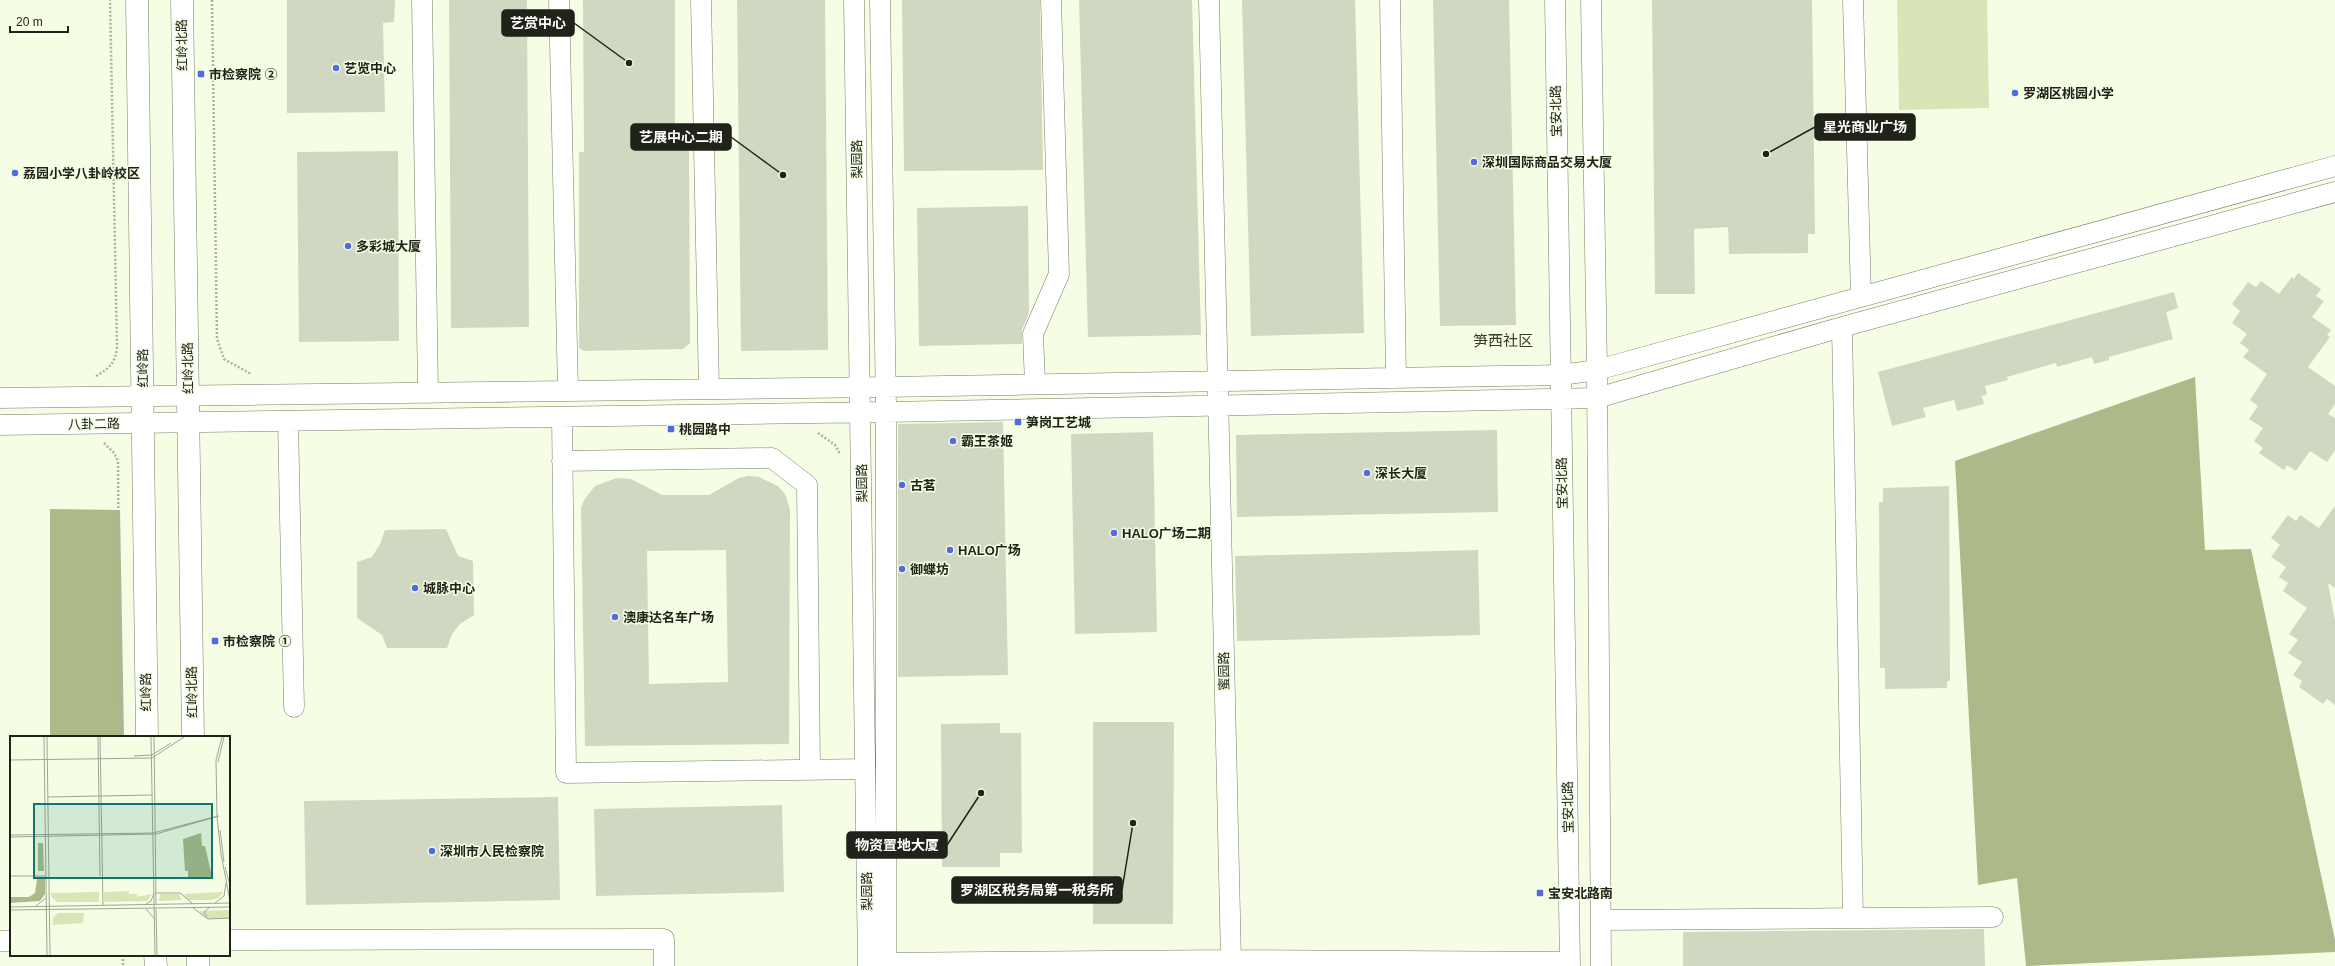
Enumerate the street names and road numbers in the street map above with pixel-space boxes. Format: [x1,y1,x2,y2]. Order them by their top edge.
street label: 红岭北路 [174,19,190,71]
street label: 宝安北路 [1548,85,1564,137]
street label: 梨园路 [849,139,865,179]
street label: 红岭北路 [180,342,196,394]
street label: 红岭路 [135,348,151,388]
street label: 八卦二路 [68,416,120,432]
street label: 宝安北路 [1554,457,1570,509]
street label: 梨园路 [854,463,870,503]
street label: 蜜园路 [1216,651,1232,691]
street label: 红岭北路 [184,666,200,718]
street label: 红岭路 [138,672,154,712]
street label: 宝安北路 [1560,781,1576,833]
street label: 梨园路 [859,871,875,911]

